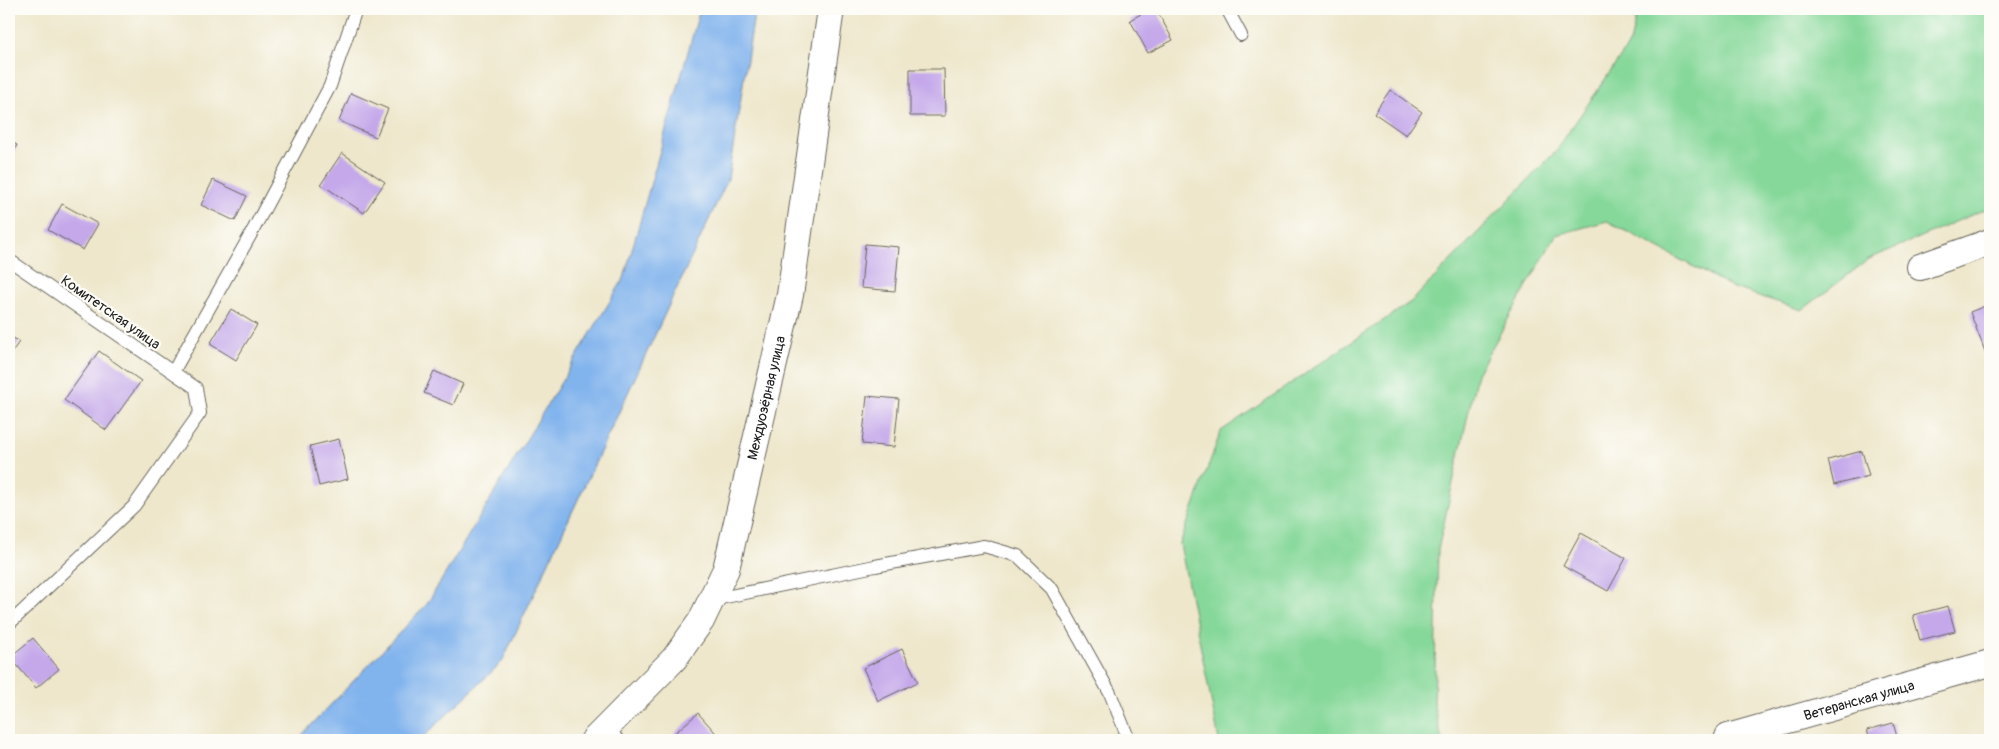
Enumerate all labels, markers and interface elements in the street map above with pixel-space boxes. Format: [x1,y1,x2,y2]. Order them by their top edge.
street label: Комитетская улица [58,272,164,353]
street label: Междуозёрная улица [744,334,789,462]
street label: Ветеранская улица [1802,677,1916,724]

